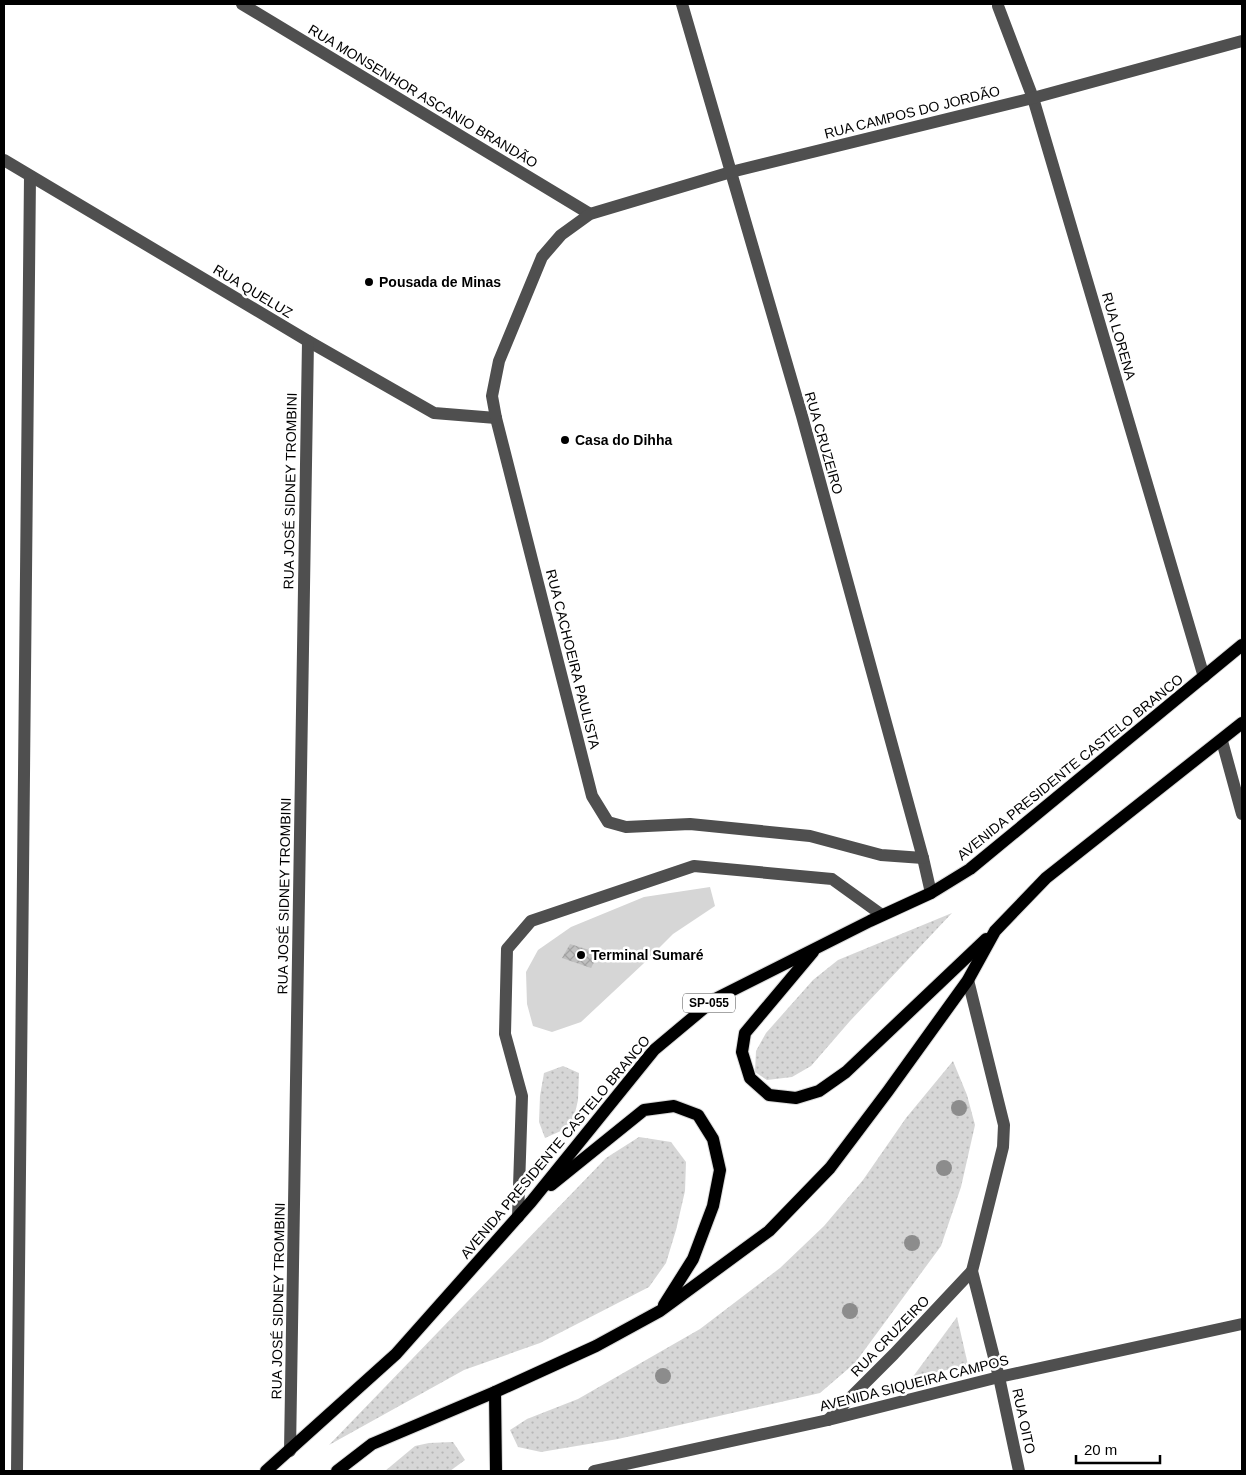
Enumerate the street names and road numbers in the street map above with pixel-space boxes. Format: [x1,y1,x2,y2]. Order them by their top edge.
street label: RUA MONSENHOR ASCANIO BRANDÃO [306,21,541,171]
street label: RUA CAMPOS DO JORDÃO [823,82,1002,142]
street label: RUA QUELUZ [211,261,296,321]
street label: RUA LORENA [1099,290,1139,382]
street label: RUA CRUZEIRO [802,390,846,496]
street label: RUA JOSÉ SIDNEY TROMBINI [280,392,300,590]
street label: RUA CACHOEIRA PAULISTA [543,567,603,751]
street label: AVENIDA PRESIDENTE CASTELO BRANCO [954,671,1186,863]
street label: RUA JOSÉ SIDNEY TROMBINI [274,797,294,995]
road number: SP-055 [683,994,735,1012]
street label: AVENIDA PRESIDENTE CASTELO BRANCO [457,1032,653,1262]
street label: RUA JOSÉ SIDNEY TROMBINI [268,1202,288,1400]
street label: RUA CRUZEIRO [847,1292,933,1380]
street label: AVENIDA SIQUEIRA CAMPOS [818,1352,1010,1414]
street label: RUA OITO [1009,1387,1039,1455]

